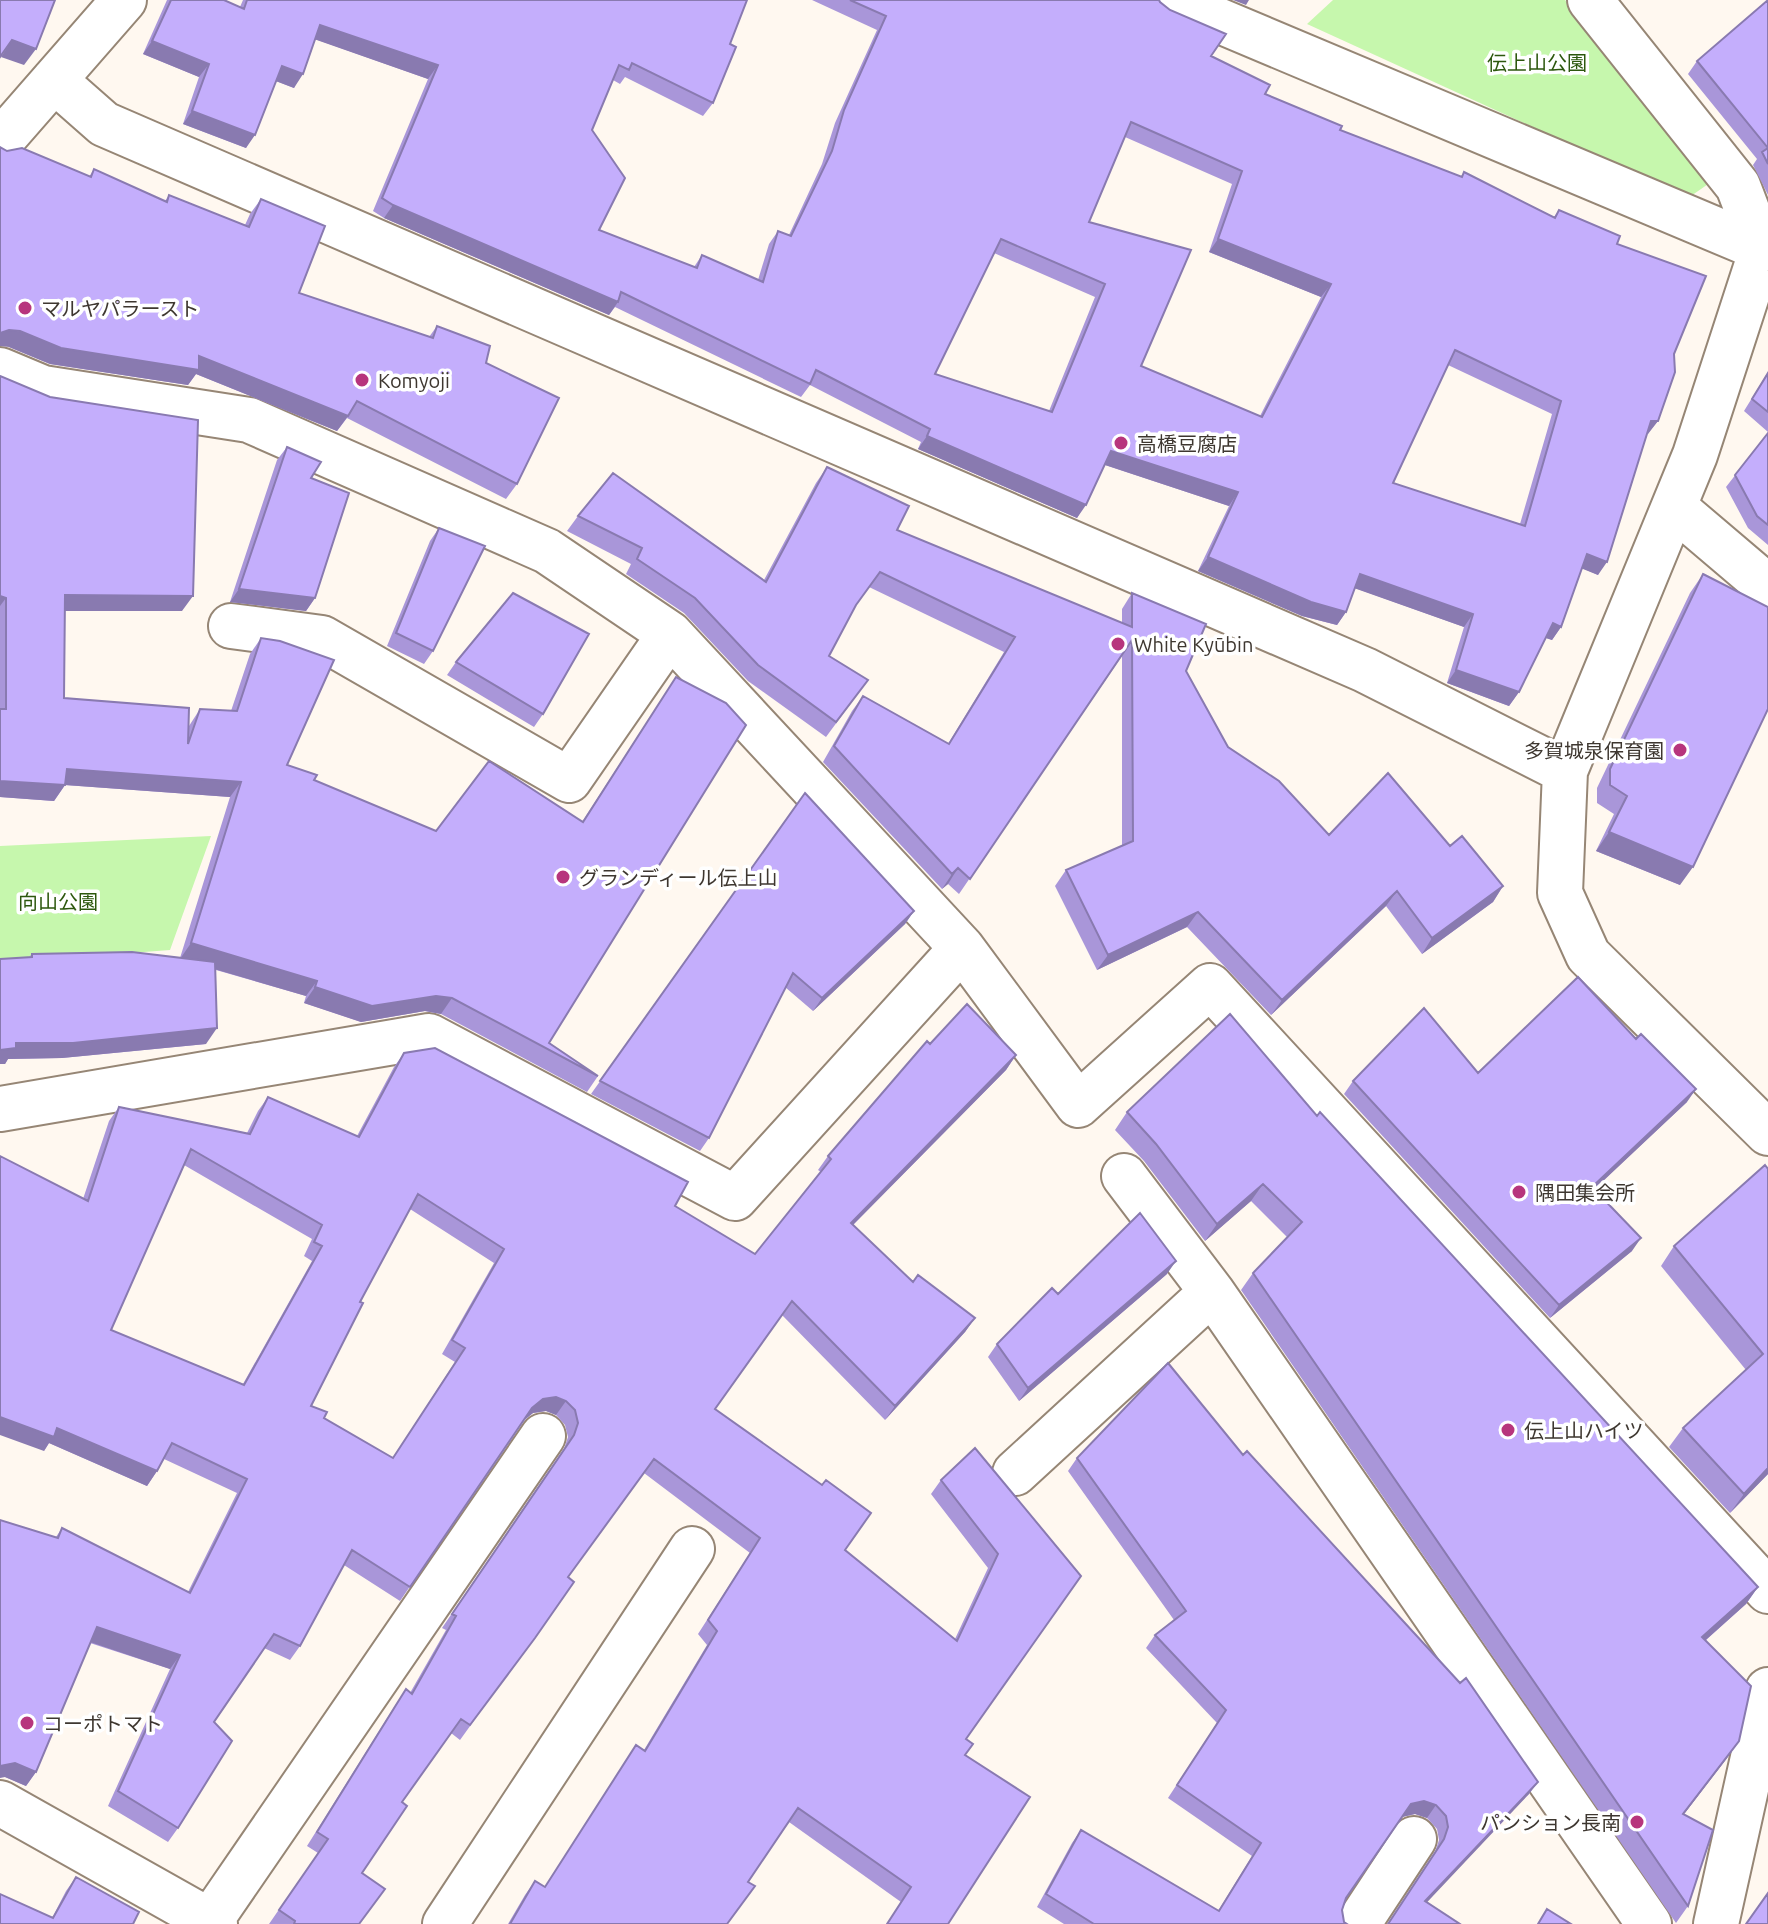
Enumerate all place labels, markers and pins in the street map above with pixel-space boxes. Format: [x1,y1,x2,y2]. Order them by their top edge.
place label: マルヤパラースト [41,297,200,320]
marker: マルヤパラースト [16,299,34,317]
place label: Komyoji [378,369,450,392]
marker: Komyoji [353,371,371,389]
place label: 高橋豆腐店 [1137,432,1237,455]
marker: 高橋豆腐店 [1112,434,1130,452]
place label: White Kyūbin [1134,633,1253,656]
marker: White Kyūbin [1109,635,1127,653]
place label: 多賀城泉保育園 [1524,739,1664,762]
marker: 多賀城泉保育園 [1671,741,1689,759]
place label: グランディール伝上山 [579,866,778,889]
marker: グランディール伝上山 [554,868,572,886]
place label: 隅田集会所 [1535,1181,1635,1204]
marker: 隅田集会所 [1510,1183,1528,1201]
place label: 伝上山ハイツ [1524,1419,1644,1442]
marker: 伝上山ハイツ [1499,1421,1517,1439]
place label: コーポトマト [43,1712,163,1735]
marker: コーポトマト [18,1714,36,1732]
place label: パンション長南 [1480,1811,1621,1834]
marker: パンション長南 [1628,1813,1646,1831]

